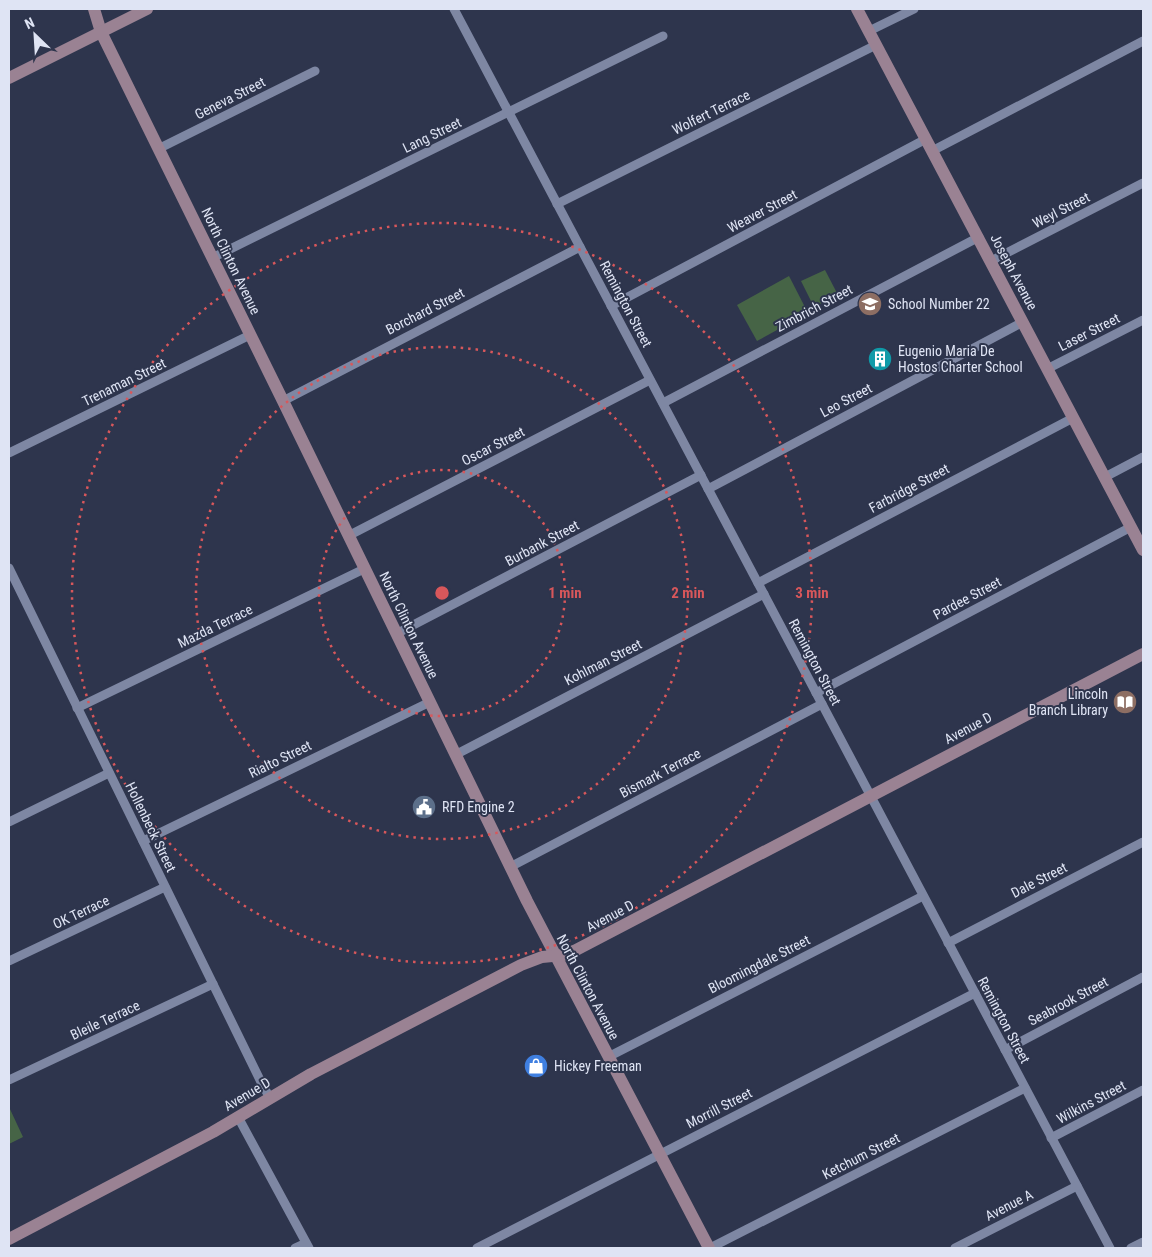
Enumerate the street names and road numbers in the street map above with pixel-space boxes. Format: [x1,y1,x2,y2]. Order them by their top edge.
street label: Geneva Street [192,73,268,123]
street label: Wolfert Terrace [670,86,753,138]
street label: Lang Street [400,114,464,156]
street label: Weaver Street [725,186,799,236]
street label: Weyl Street [1030,189,1092,231]
street label: North Clinton Avenue [198,205,264,317]
street label: Joseph Avenue [987,231,1041,313]
street label: Remington Street [597,258,655,350]
street label: Zimbrich Street [773,281,855,335]
street label: Borchard Street [383,284,467,338]
street label: Laser Street [1056,310,1122,354]
street label: Trenaman Street [80,355,168,409]
street label: Leo Street [817,380,875,420]
street label: Oscar Street [459,423,527,469]
street label: Farbridge Street [866,460,952,516]
street label: Burbank Street [502,517,582,569]
street label: North Clinton Avenue [376,569,442,681]
street label: Pardee Street [930,573,1004,623]
street label: Mazda Terrace [175,601,255,651]
street label: Remington Street [786,616,844,708]
street label: Kohlman Street [562,636,644,688]
street label: Avenue D [942,709,995,747]
street label: Rialto Street [246,737,314,781]
street label: Bismark Terrace [617,745,704,801]
street label: Hollenbeck Street [122,780,180,874]
street label: Dale Street [1008,859,1070,901]
street label: OK Terrace [50,892,112,932]
street label: Avenue D [584,897,637,935]
street label: Bloomingdale Street [706,931,812,997]
street label: North Clinton Avenue [553,932,623,1043]
street label: Seabrook Street [1025,973,1111,1029]
street label: Remington Street [975,974,1033,1066]
street label: Bleile Terrace [68,997,143,1043]
street label: Avenue D [221,1074,273,1114]
street label: Wilkins Street [1054,1077,1128,1127]
street label: Morrill Street [683,1085,755,1131]
street label: Ketchum Street [820,1130,902,1182]
street label: Avenue A [982,1186,1036,1224]

